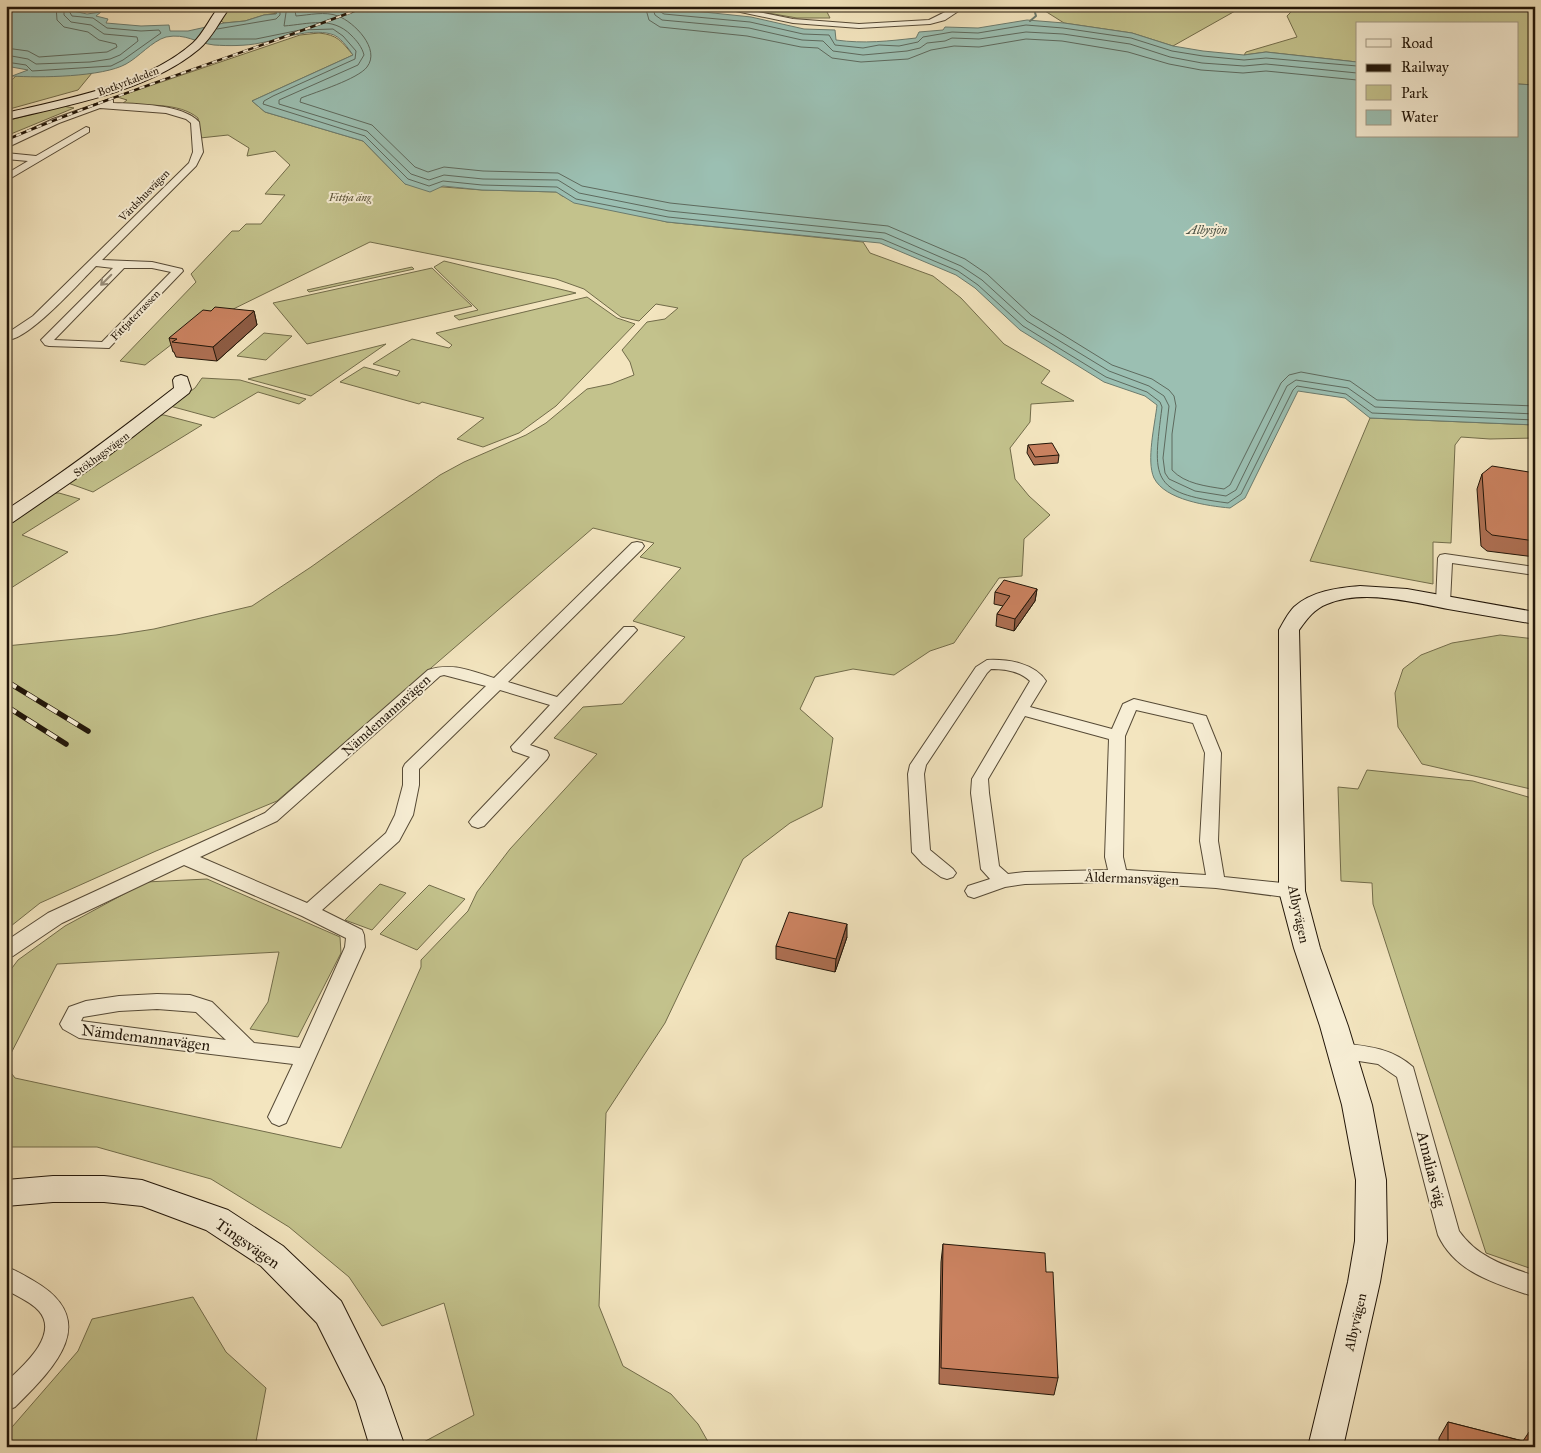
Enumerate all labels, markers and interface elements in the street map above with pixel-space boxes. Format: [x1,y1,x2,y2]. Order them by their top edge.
legend [1356,22,1518,138]
text: Road [1401,34,1433,52]
text: Railway [1401,58,1450,76]
street label: Botkyrkaleden [96,64,161,99]
text: Park [1401,84,1428,102]
text: Water [1401,108,1438,126]
street label: Värdshusvägen [116,167,172,225]
park label: Fittja äng [328,191,372,204]
water label: Albysjön [1185,223,1228,238]
one-way arrow [100,274,112,286]
street label: Fittjaterrassen [108,287,163,343]
street label: Stökhagsvägen [71,429,132,480]
street label: Nämdemannavägen [339,671,434,760]
street label: Åldermansvägen [1084,867,1180,889]
street label: Albyvägen [1284,883,1313,945]
street label: Nämdemannavägen [80,1020,212,1056]
street label: Amalias väg [1412,1128,1450,1210]
street label: Tingsvägen [211,1214,284,1274]
street label: Albyvägen [1340,1291,1370,1354]

